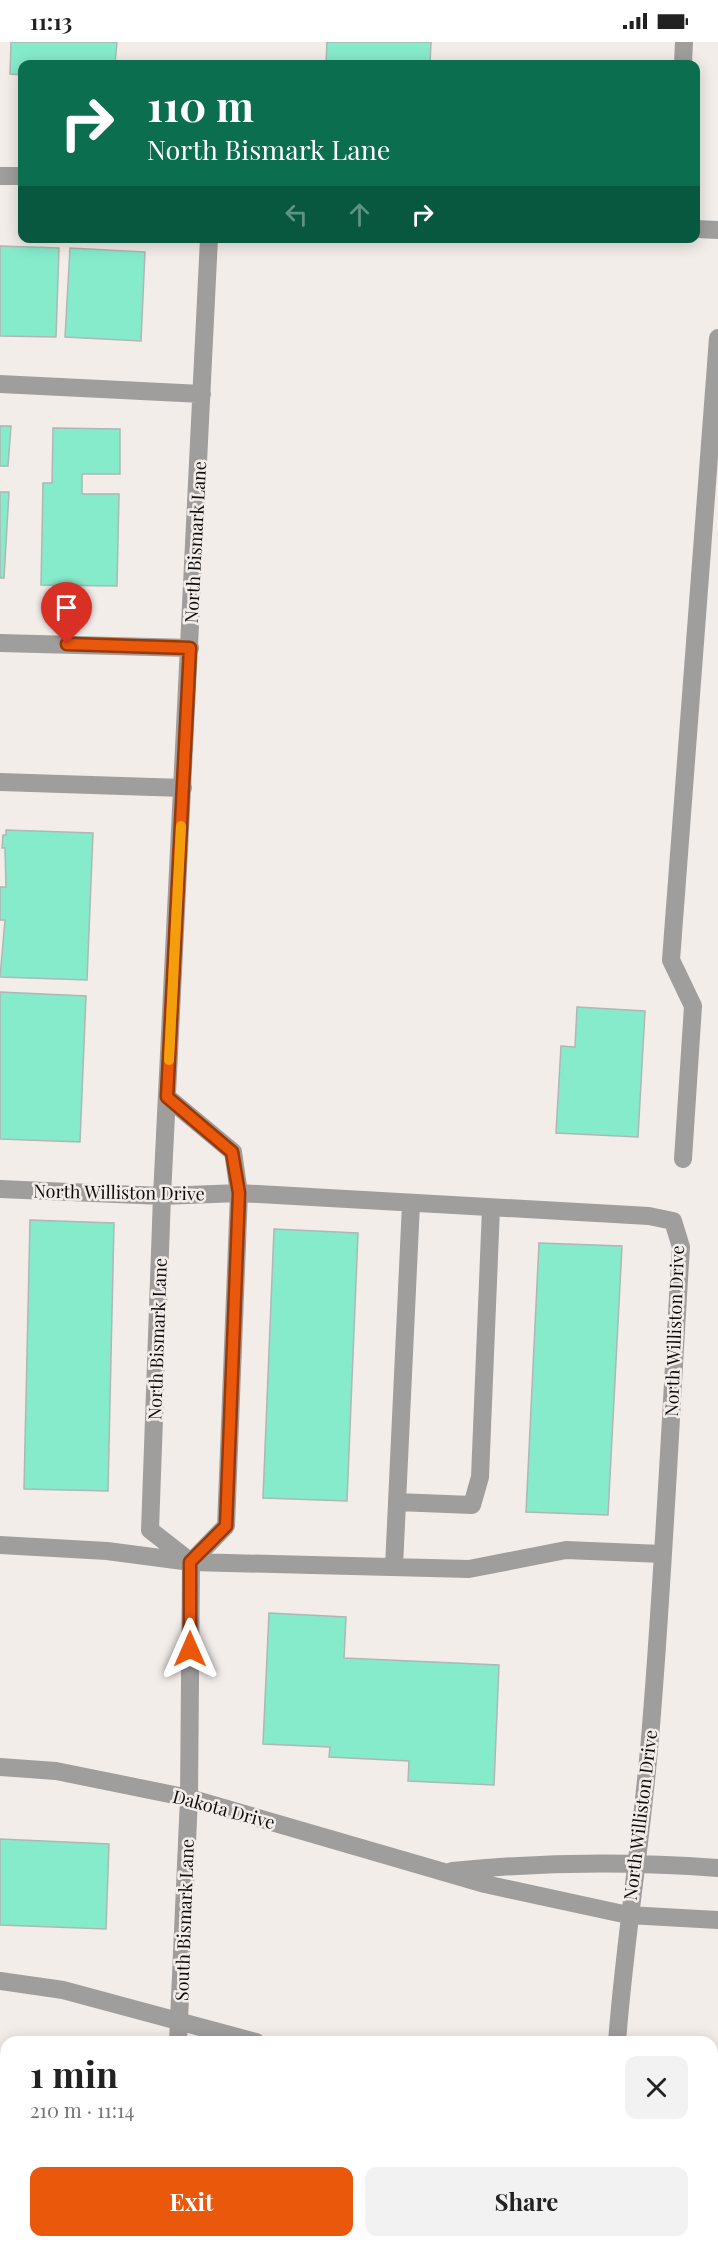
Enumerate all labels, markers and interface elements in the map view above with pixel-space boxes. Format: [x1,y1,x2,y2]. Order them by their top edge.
text: 11:13 [30,6,72,36]
text: 110 m [147,77,254,133]
icon: right [48,84,126,162]
text: North Bismark Lane [147,131,390,167]
icon: left [280,198,313,231]
icon: ahead [343,198,376,231]
icon: right [406,198,439,231]
street label: North Bismark Lane [179,460,211,624]
pin [41,582,92,644]
icon: arrive [50,591,83,624]
street label: North Williston Drive [33,1179,205,1205]
street label: North Williston Drive [659,1245,689,1417]
street label: North Bismark Lane [142,1257,172,1421]
position arrow [158,1617,222,1681]
street label: North Williston Drive [618,1728,662,1902]
street label: Dakota Drive [170,1784,278,1834]
street label: South Bismark Lane [169,1839,199,2001]
text: 1 min [30,2049,118,2097]
button: close [625,2056,688,2119]
text: 210 m · 11:14 [30,2096,134,2123]
button: Exit [30,2167,353,2236]
button: Share [365,2167,688,2236]

